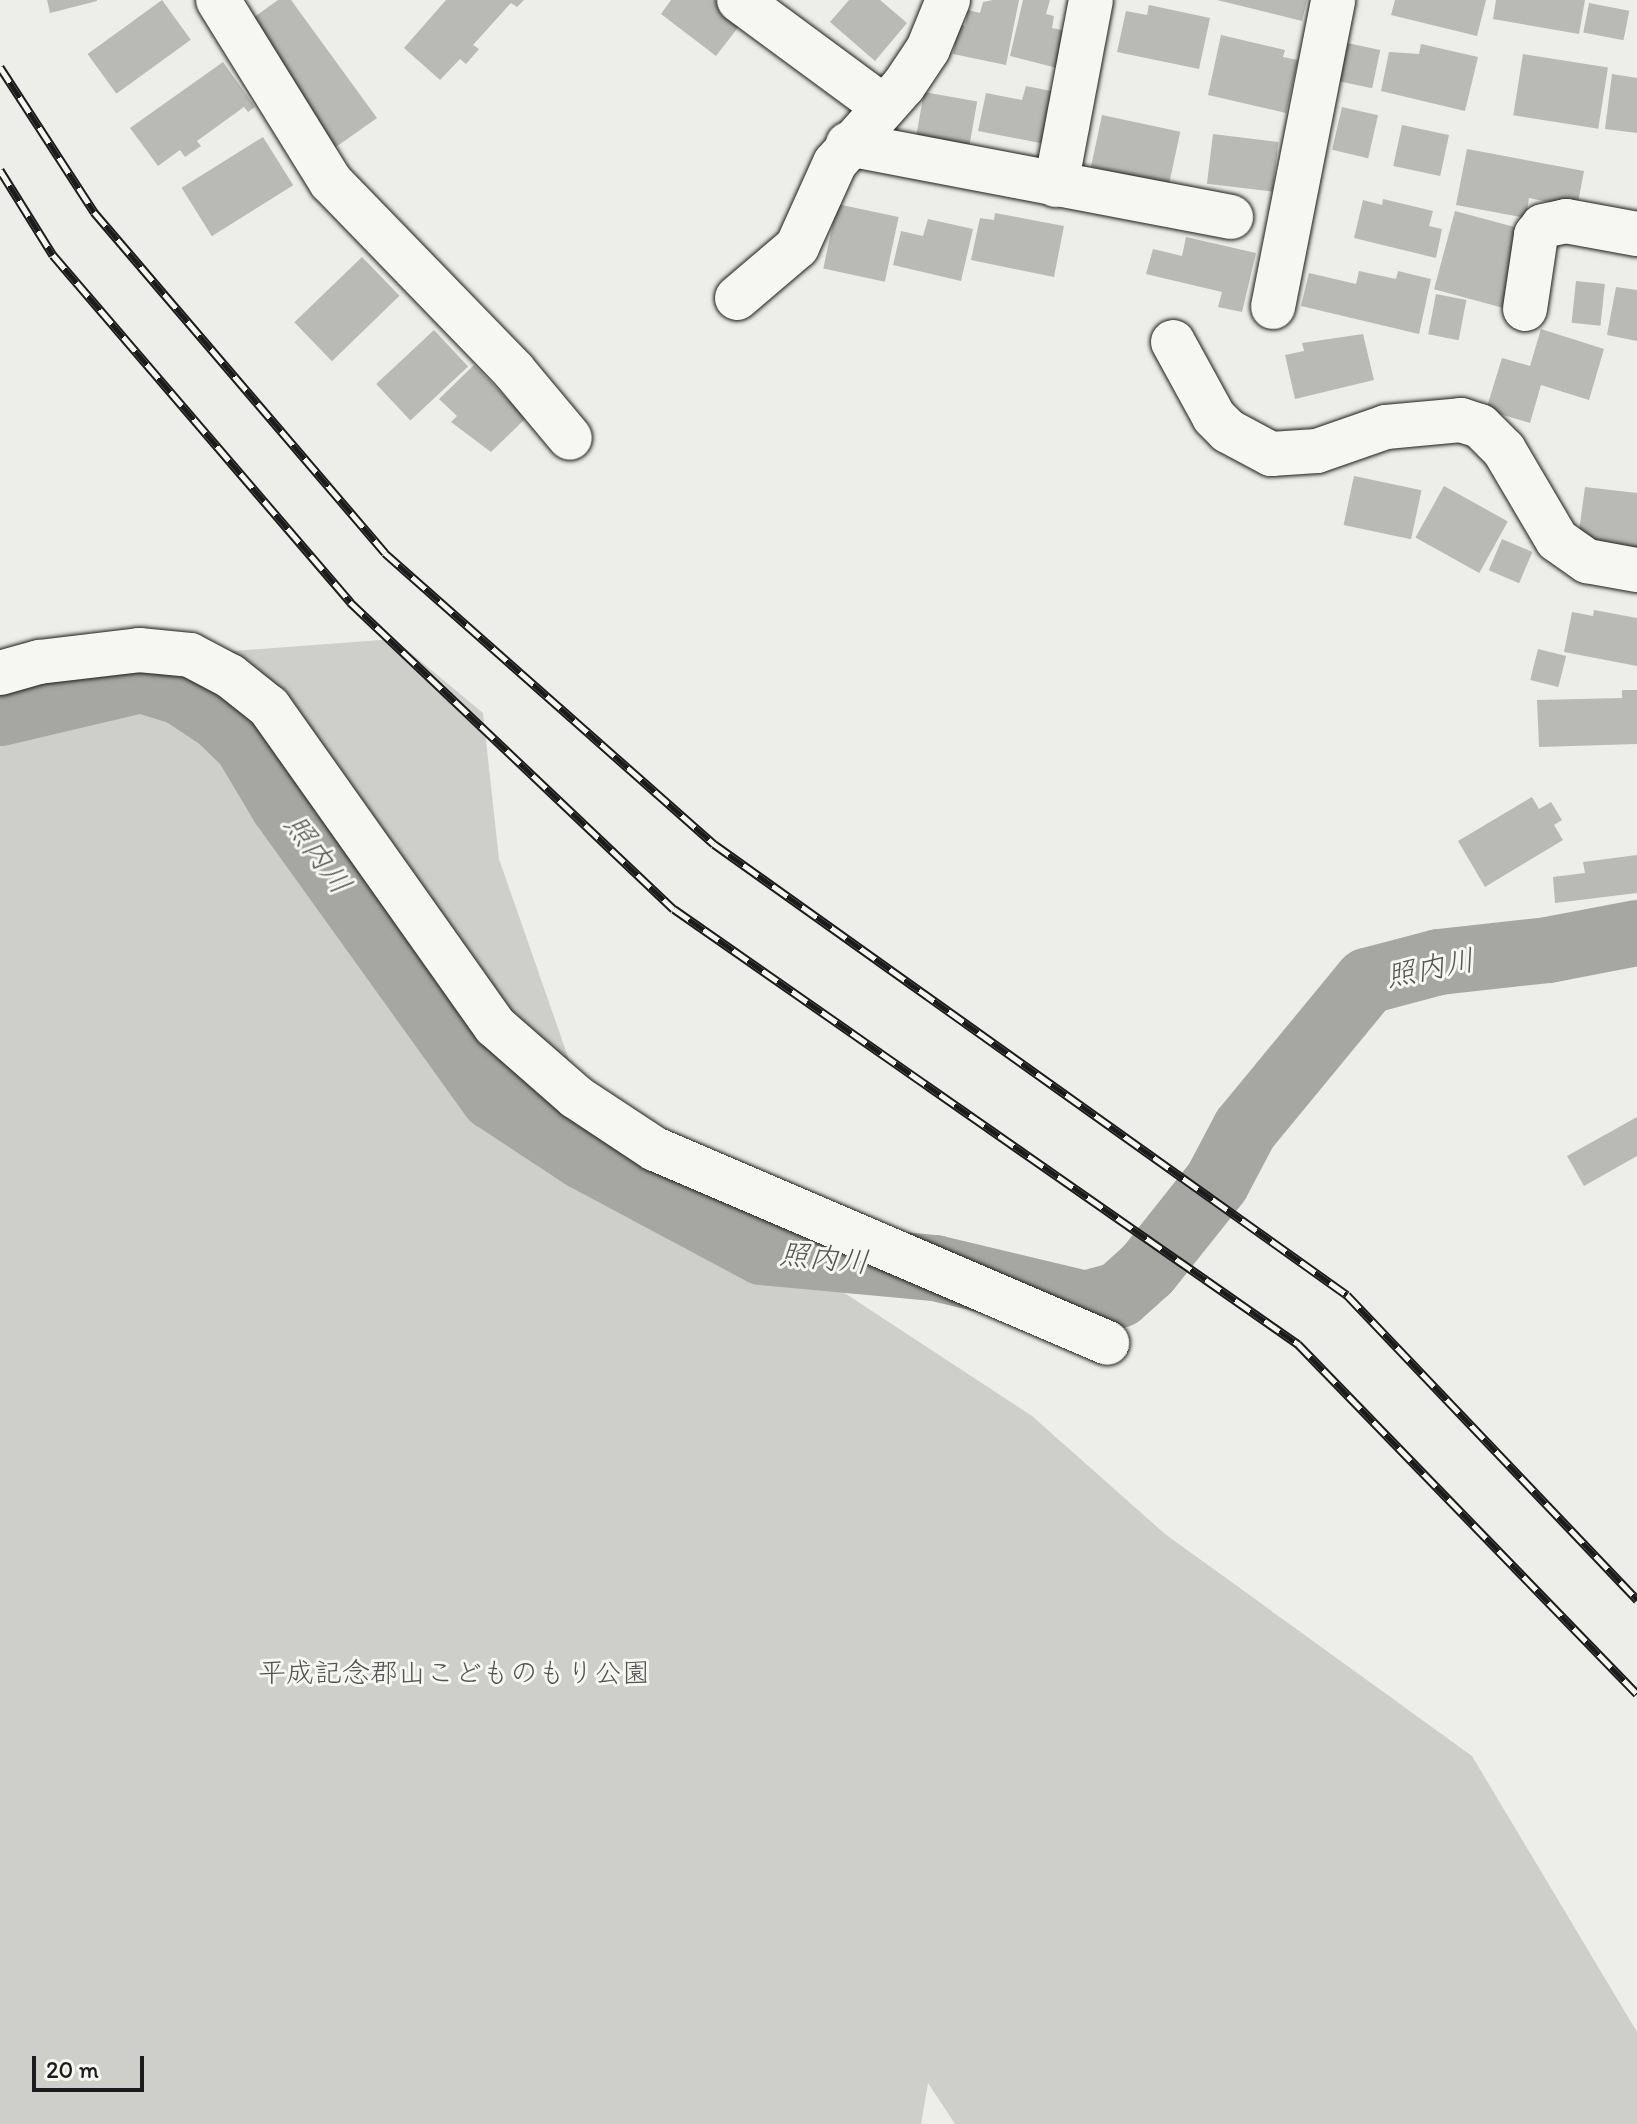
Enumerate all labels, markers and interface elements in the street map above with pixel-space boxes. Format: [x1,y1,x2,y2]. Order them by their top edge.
water label: 照内川 [277,807,359,901]
water label: 照内川 [1382,942,1478,994]
water label: 照内川 [777,1235,871,1281]
park label: 平成記念郡山こどものもり公園 [258,1655,650,1689]
scale bar [36,2040,148,2090]
text: 20 m [46,2055,99,2084]

